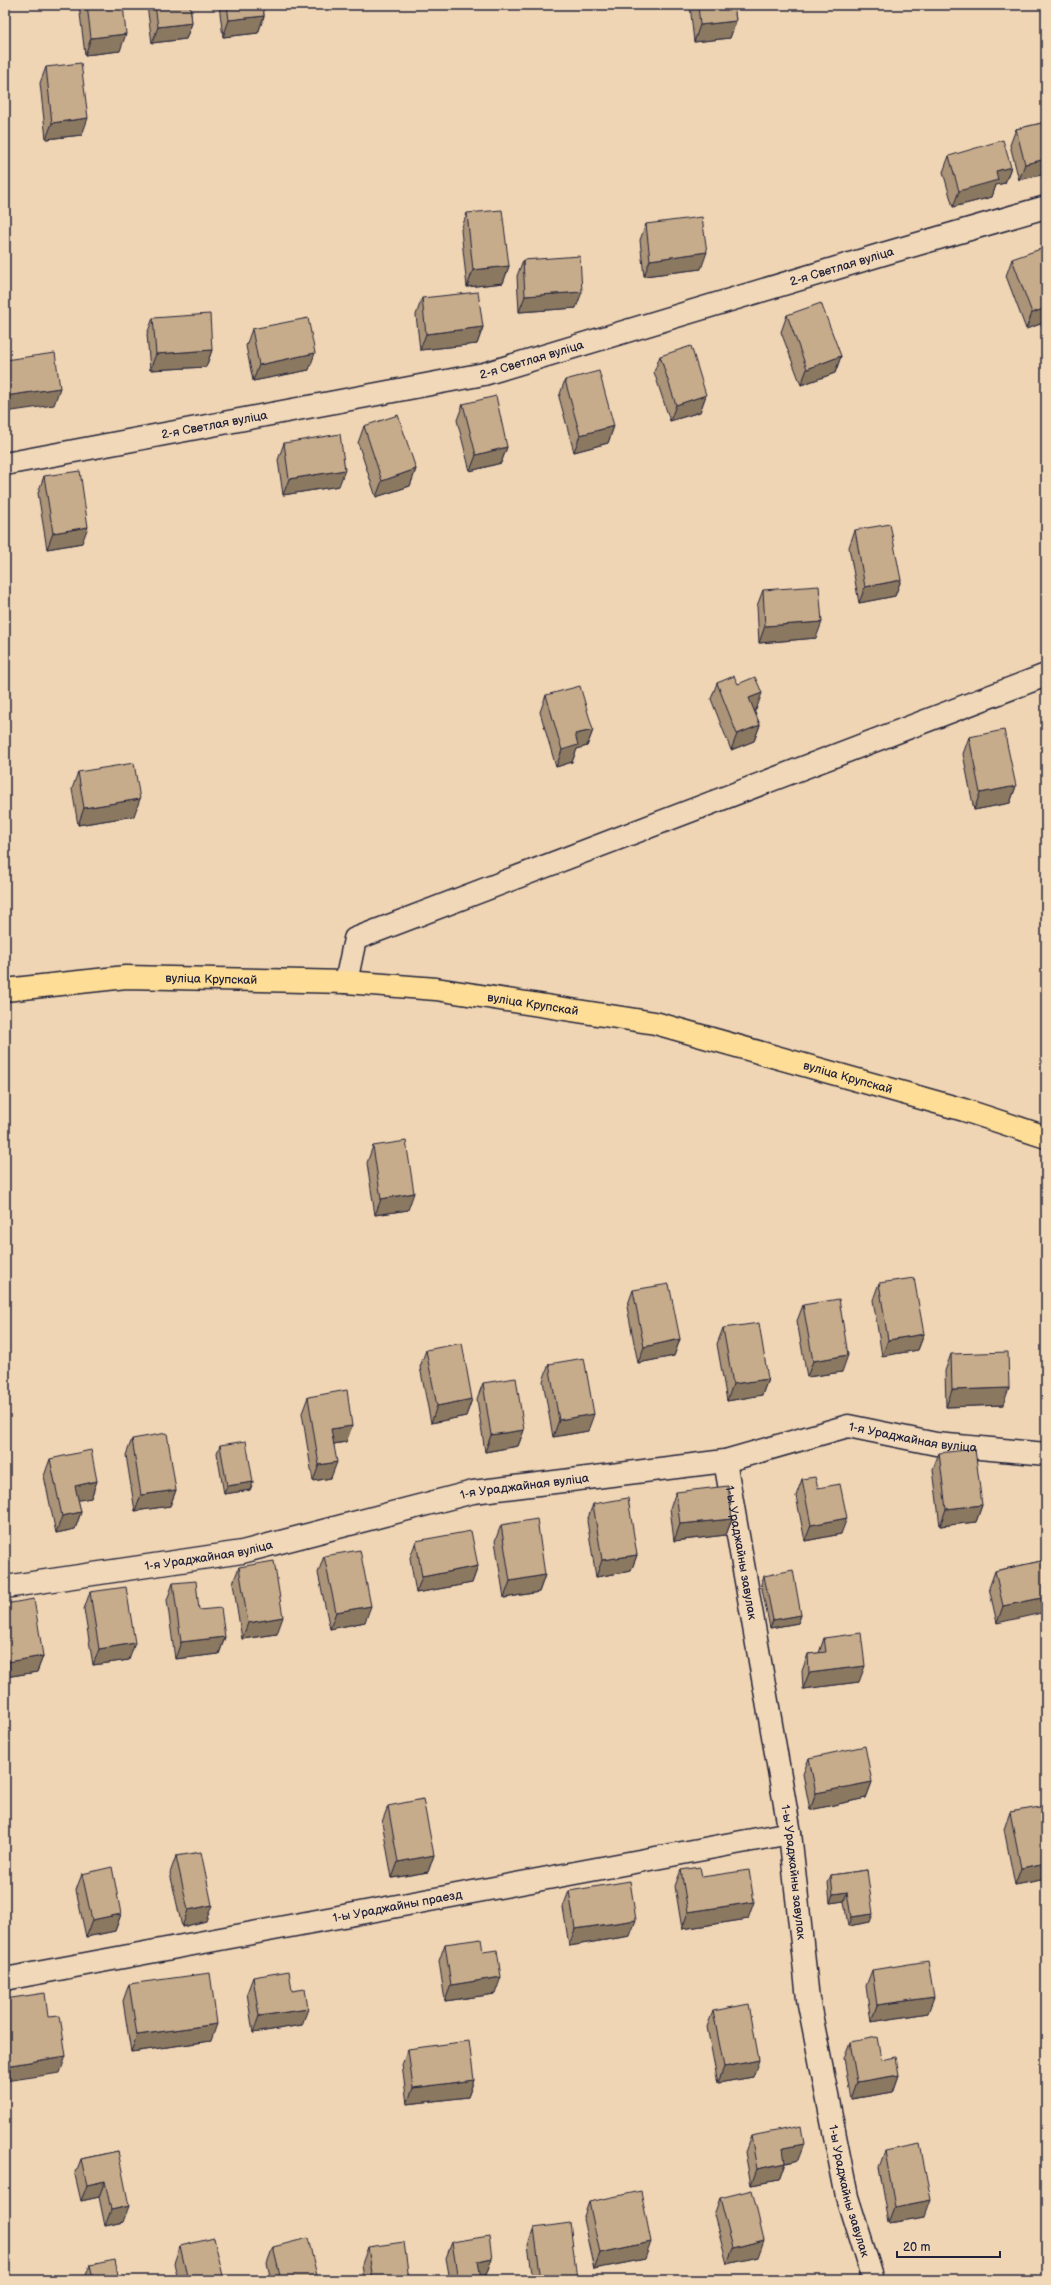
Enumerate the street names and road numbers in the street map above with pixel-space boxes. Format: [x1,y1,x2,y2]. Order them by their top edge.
street label: 2-я Светлая вуліца [788,244,895,289]
street label: 2-я Светлая вуліца [478,337,585,382]
street label: 2-я Светлая вуліца [160,407,269,442]
street label: вуліца Крупскай [165,970,258,987]
street label: вуліца Крупскай [486,990,580,1019]
street label: вуліца Крупскай [801,1058,894,1097]
street label: 1-я Ураджайная вуліца [848,1419,978,1455]
street label: 1-я Ураджайная вуліца [458,1470,590,1503]
street label: 1-ы Ураджайны завулак [722,1484,760,1621]
street label: 1-я Ураджайная вуліца [144,1537,274,1574]
street label: 1-ы Ураджайны завулак [778,1804,809,1941]
street label: 1-ы Ураджайны праезд [331,1887,464,1925]
street label: 1-ы Ураджайны завулак [825,2124,873,2259]

